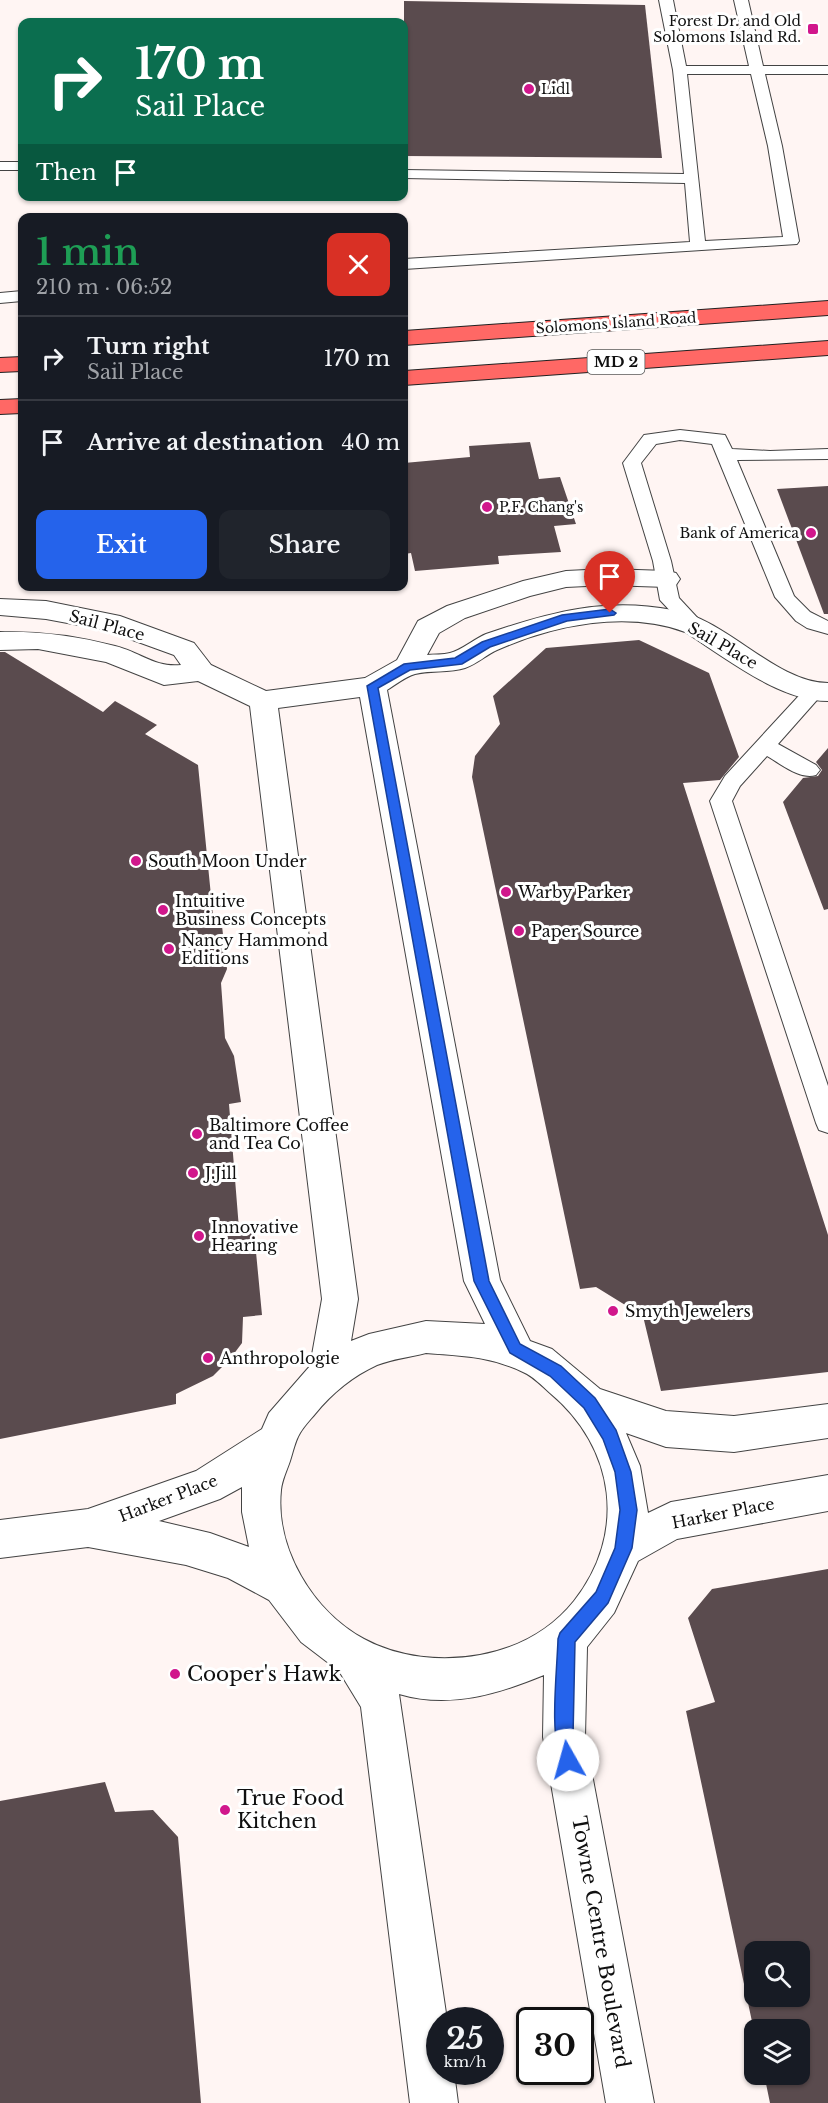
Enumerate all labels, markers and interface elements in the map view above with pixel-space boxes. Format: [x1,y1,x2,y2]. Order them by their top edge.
place label: Forest Dr. and Old Solomons Island Rd. [653,12,802,46]
marker: Forest Dr. and Old Solomons Island Rd. [806,22,820,36]
text: 170 m [135,38,264,90]
icon: right [36,42,114,120]
place label: Lidl [541,80,570,98]
marker: Lidl [522,82,536,96]
text: Sail Place [135,90,265,123]
icon: arrive [109,156,142,189]
text: Then [36,159,97,186]
text: 1 min [36,230,140,275]
button: close [327,233,390,296]
text: 210 m · 06:52 [36,275,172,299]
street label: Solomons Island Road [535,308,697,338]
text: Turn right [87,333,209,360]
icon: right [36,342,69,375]
text: 170 m [324,345,390,372]
road number: MD 2 [588,350,644,374]
text: Sail Place [87,360,184,384]
icon: arrive [36,426,69,459]
text: Arrive at destination [87,429,324,456]
text: 40 m [342,429,400,456]
place label: P.F. Chang's [499,498,583,516]
marker: P.F. Chang's [480,500,494,514]
button: Exit [36,510,207,579]
button: Share [219,510,390,579]
place label: Bank of America [679,524,799,542]
marker: Bank of America [804,526,818,540]
pin [584,551,635,613]
icon: arrive [593,560,626,593]
street label: Sail Place [67,605,147,645]
street label: Sail Place [685,617,761,673]
place label: South Moon Under [148,851,307,871]
marker: South Moon Under [129,854,143,868]
place label: Warby Parker [517,882,630,902]
marker: Warby Parker [499,885,513,899]
place label: Intuitive Business Concepts [175,891,326,929]
marker: Intuitive Business Concepts [156,903,170,917]
place label: Paper Source [531,921,639,941]
marker: Paper Source [512,924,526,938]
place label: Nancy Hammond Editions [181,930,328,968]
marker: Nancy Hammond Editions [162,942,176,956]
place label: Baltimore Coffee and Tea Co [209,1115,349,1153]
marker: Baltimore Coffee and Tea Co [190,1127,204,1141]
place label: J.Jill [203,1163,237,1183]
marker: J.Jill [186,1166,200,1180]
place label: Innovative Hearing [211,1217,298,1255]
marker: Innovative Hearing [192,1229,206,1243]
place label: Smyth Jewelers [625,1301,751,1321]
marker: Smyth Jewelers [606,1304,620,1318]
place label: Anthropologie [219,1348,340,1368]
marker: Anthropologie [201,1351,215,1365]
street label: Harker Place [116,1470,220,1526]
street label: Harker Place [670,1493,776,1533]
place label: Cooper's Hawk [187,1662,342,1686]
marker: Cooper's Hawk [168,1667,182,1681]
position arrow [536,1728,600,1792]
place label: True Food Kitchen [237,1786,344,1833]
marker: True Food Kitchen [218,1803,232,1817]
street label: Towne Centre Boulevard [567,1814,635,2070]
map controls [744,1941,810,2085]
button: search [744,1941,810,2007]
speed limit sign: 30 [516,2007,594,2085]
button: layers [744,2019,810,2085]
text: 25 [446,2020,484,2057]
text: km/h [444,2052,486,2071]

